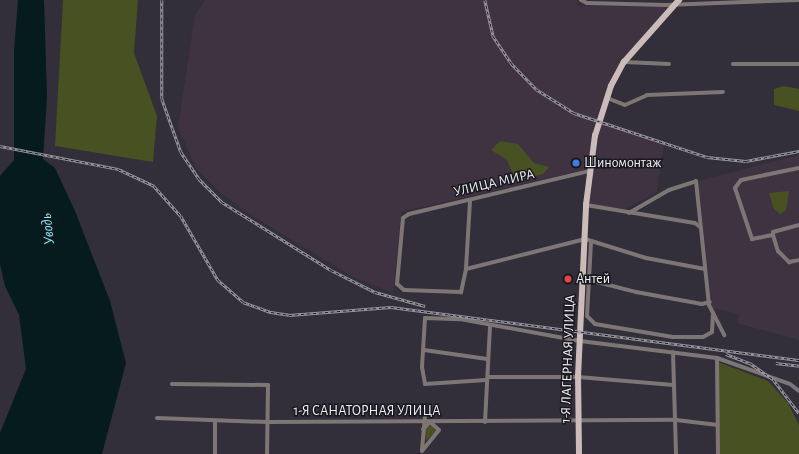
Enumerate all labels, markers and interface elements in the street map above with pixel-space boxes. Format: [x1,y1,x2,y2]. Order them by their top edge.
place label: Шиномонтаж [584,155,661,171]
marker: Шиномонтаж [571,158,581,168]
street label: УЛИЦА МИРА [452,166,536,200]
water label: Уводь [37,212,59,246]
place label: Антей [576,271,610,287]
marker: Антей [563,274,573,284]
street label: 1-Я ЛАГЕРНАЯ УЛИЦА [557,295,579,423]
street label: 1-Я САНАТОРНАЯ УЛИЦА [294,403,440,419]

